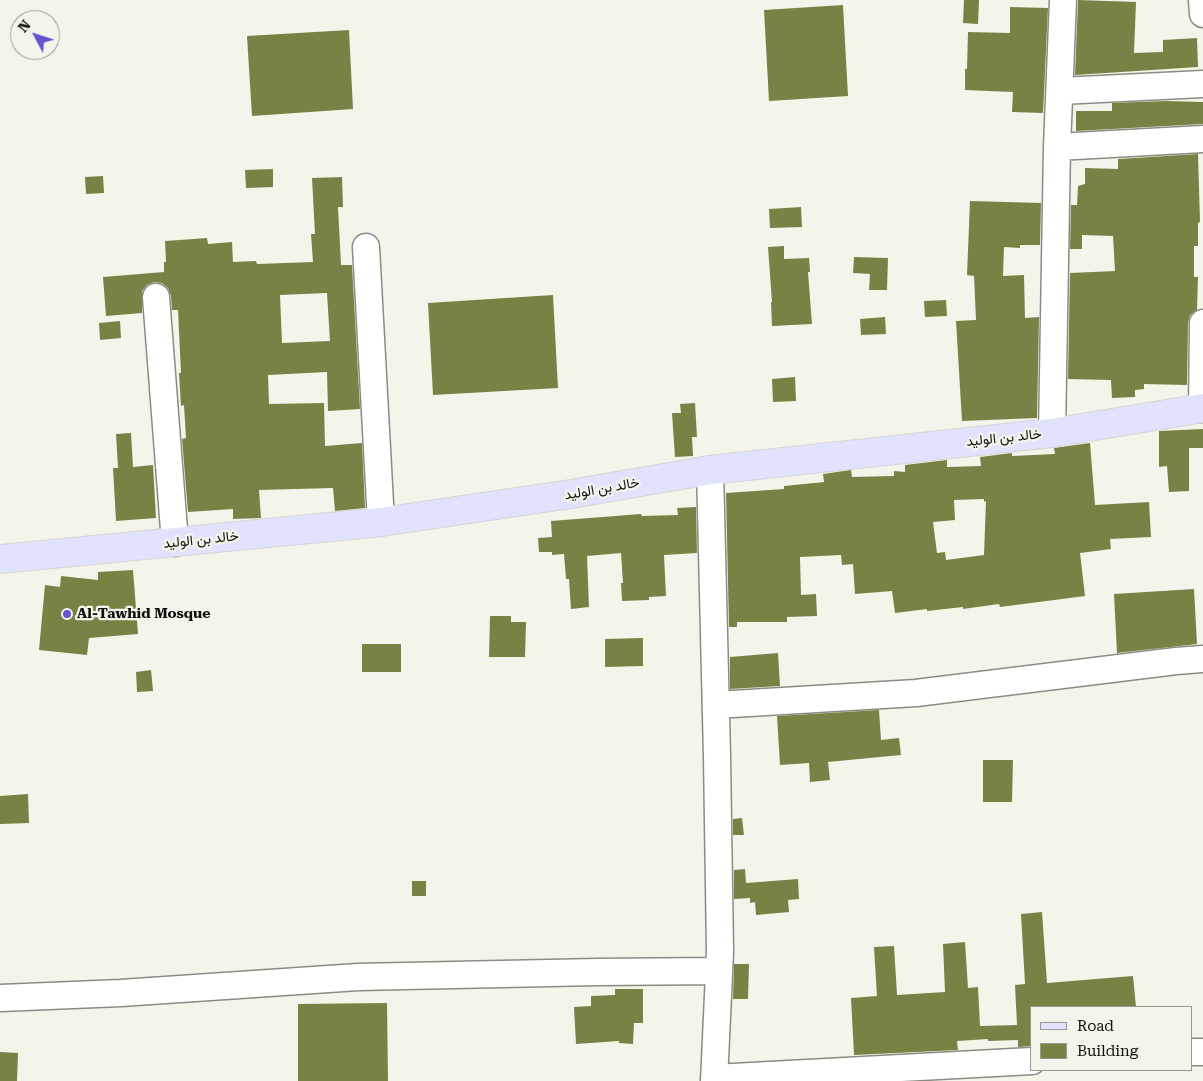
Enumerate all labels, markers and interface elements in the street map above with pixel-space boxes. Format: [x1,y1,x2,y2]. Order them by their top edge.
north arrow [10,10,60,60]
text: N [15,17,34,35]
street label: خالد بن الوليد [965,426,1043,450]
street label: خالد بن الوليد [563,474,641,504]
street label: خالد بن الوليد [162,528,240,552]
place label: Al-Tawhid Mosque [77,606,210,622]
marker: Al-Tawhid Mosque [61,608,73,620]
legend [1030,1006,1193,1071]
text: Road [1077,1017,1114,1035]
text: Building [1077,1042,1138,1060]

